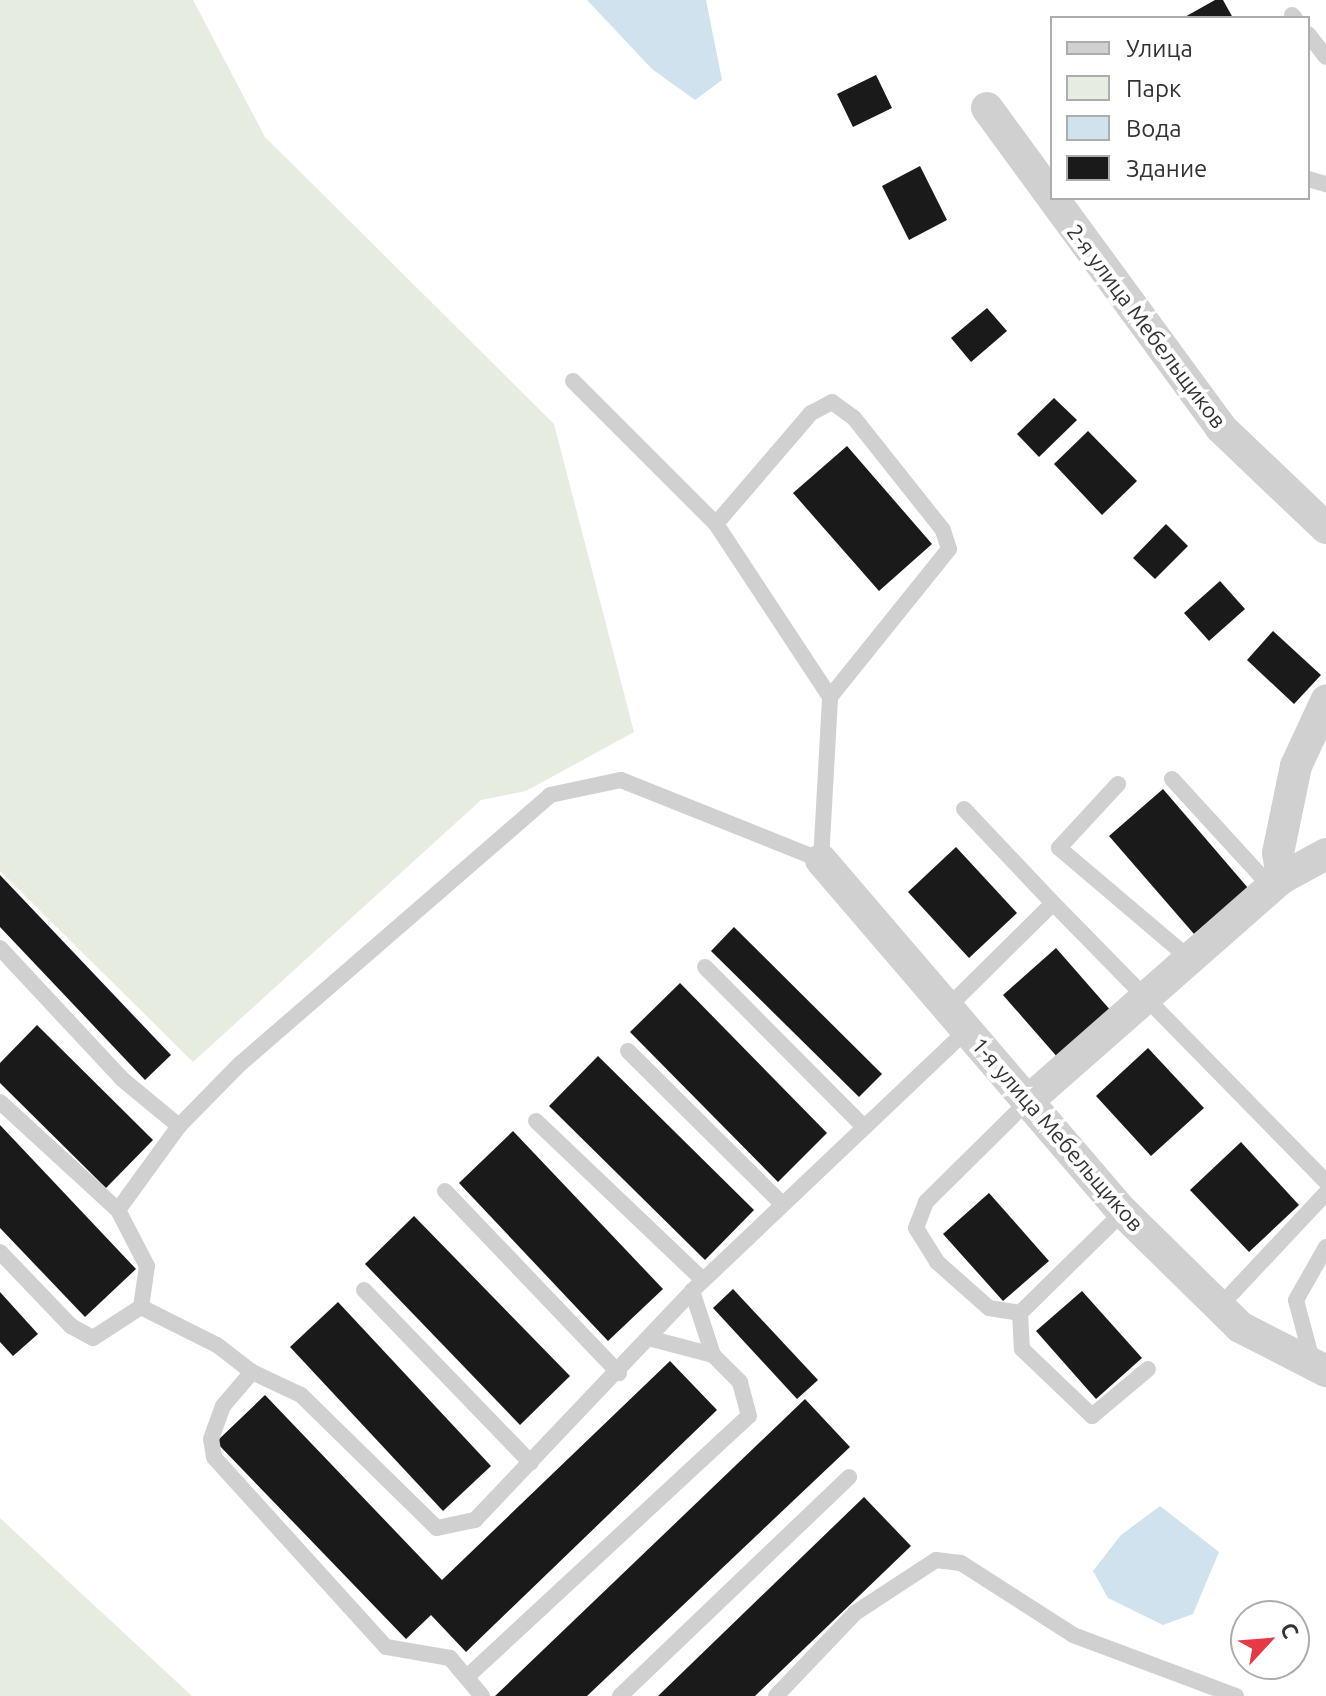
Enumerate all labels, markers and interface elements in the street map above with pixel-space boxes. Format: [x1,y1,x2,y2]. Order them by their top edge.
legend [1050,16,1310,200]
text: Улица [1126,35,1193,62]
text: Парк [1126,75,1181,102]
text: Вода [1126,115,1182,142]
text: Здание [1126,155,1207,182]
street label: 2-я улица Мебельщиков [1062,219,1232,433]
street label: 1-я улица Мебельщиков [967,1032,1149,1236]
north arrow [1230,1600,1310,1680]
text: С [1276,1618,1305,1642]

